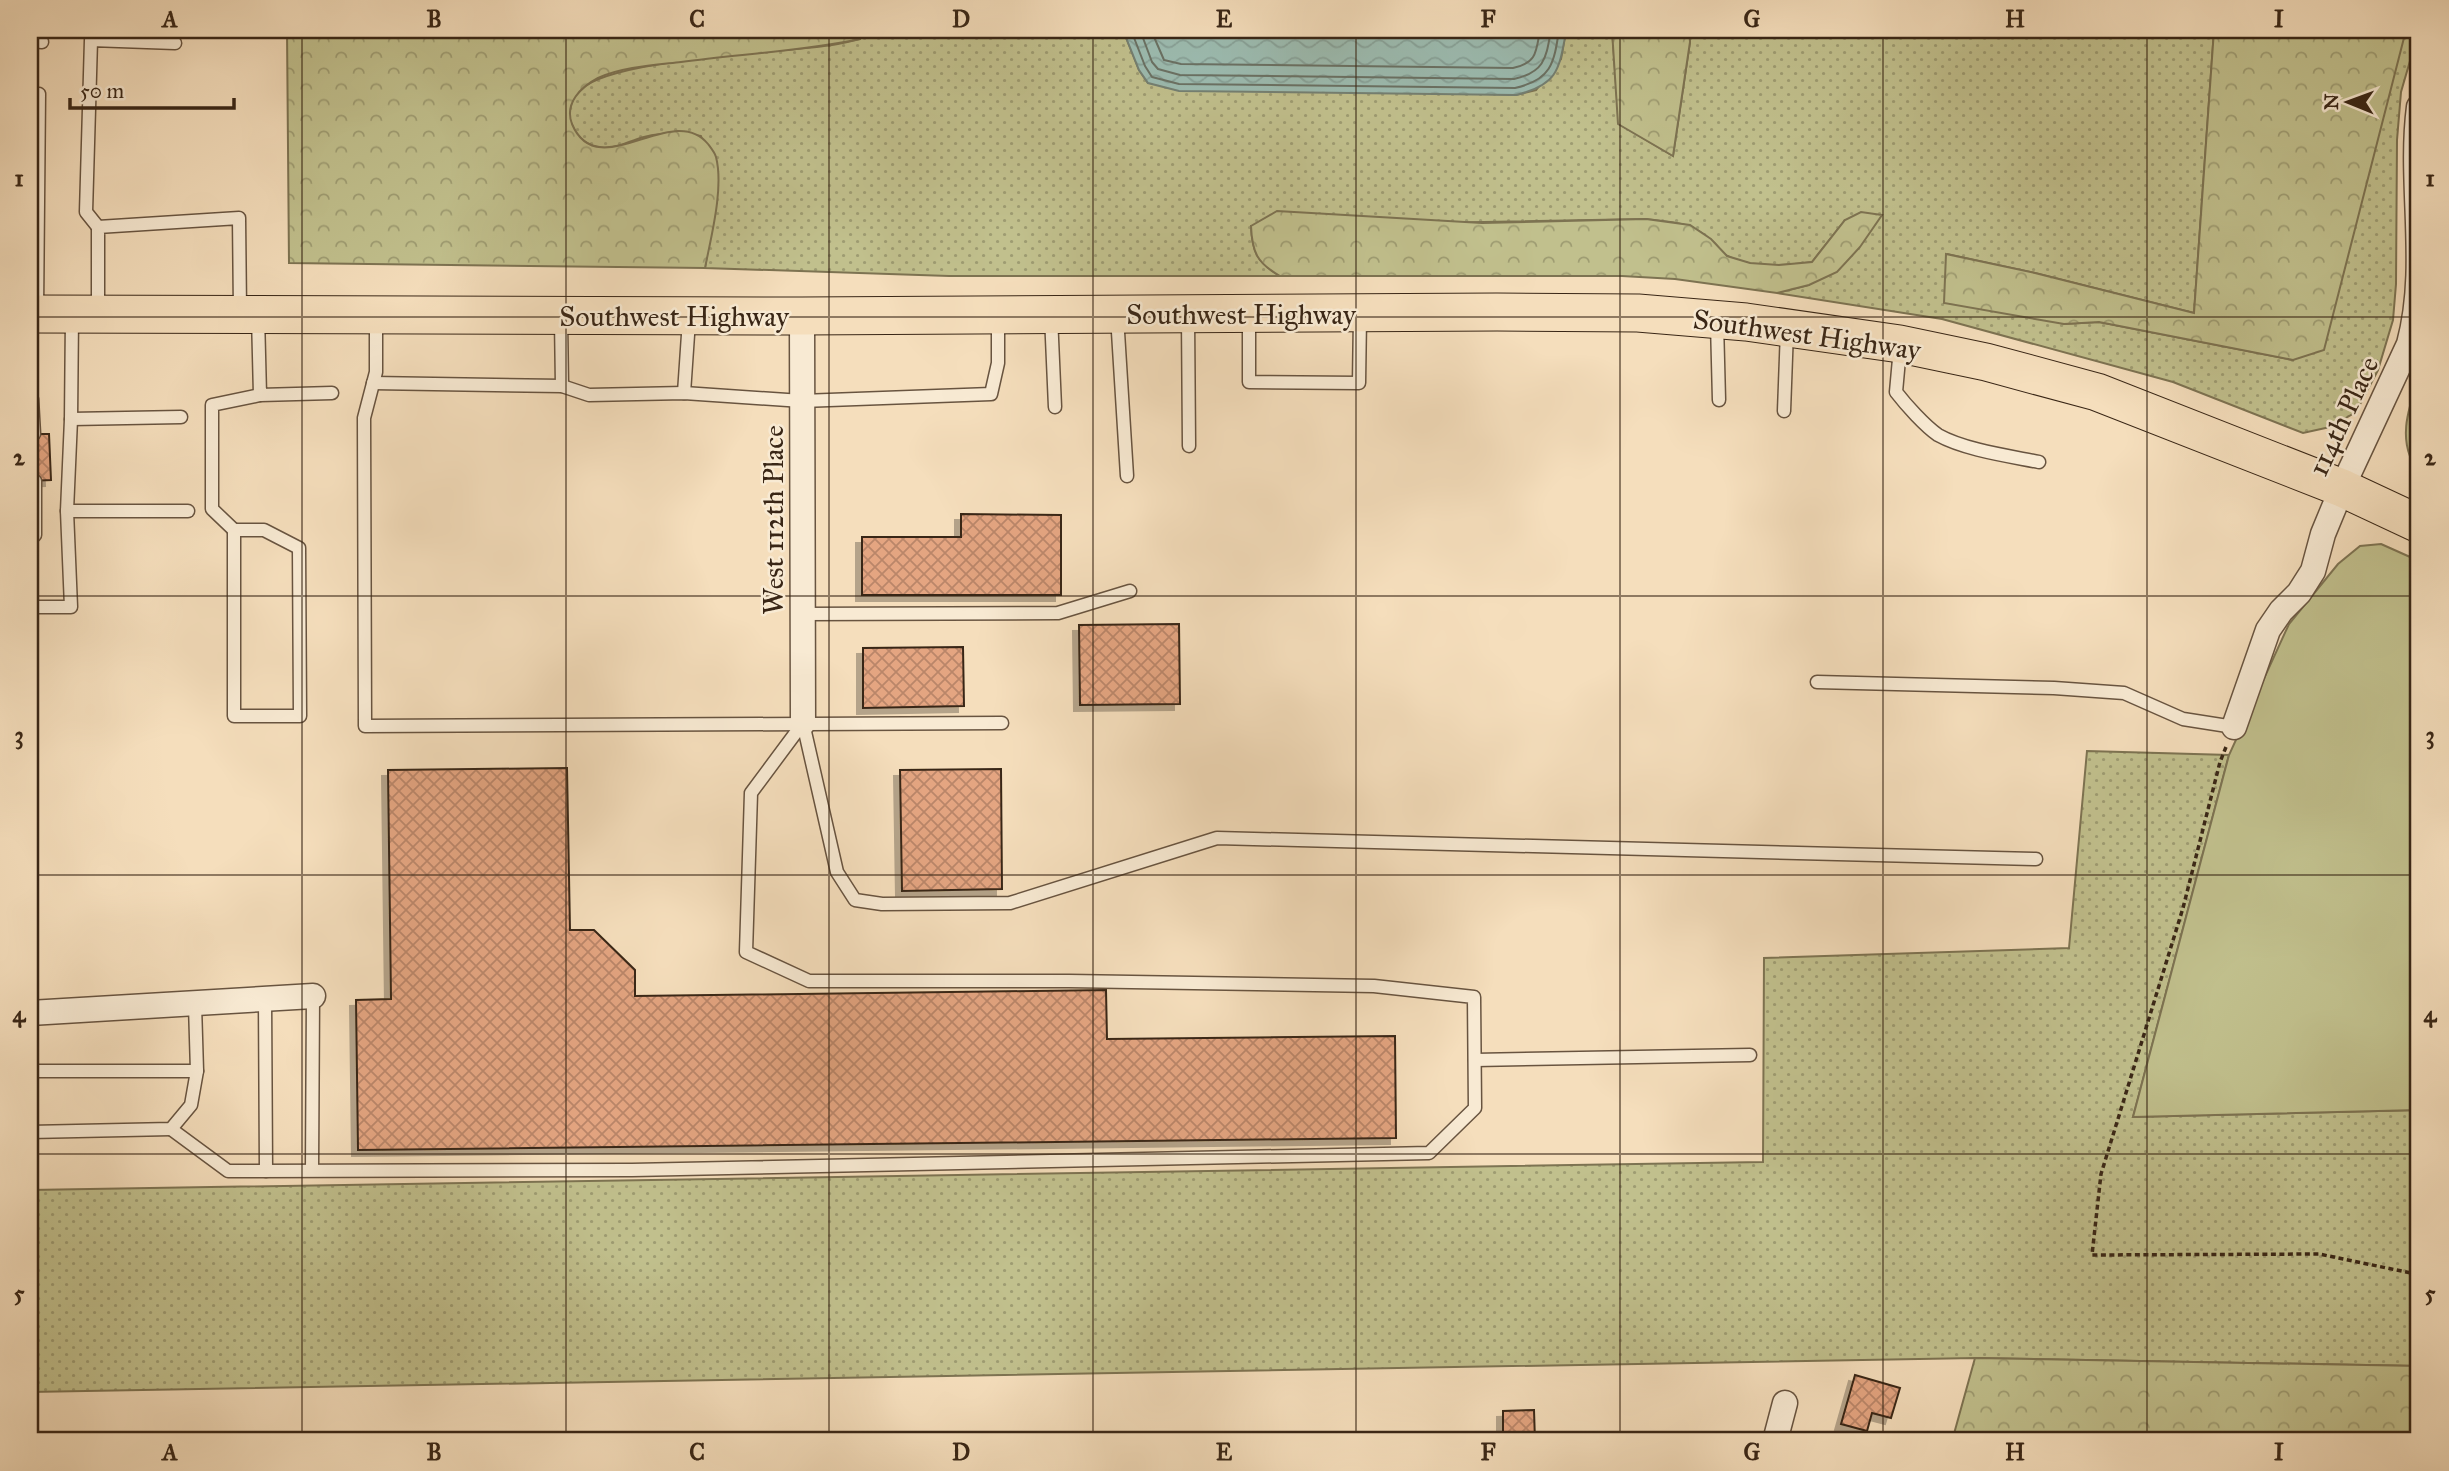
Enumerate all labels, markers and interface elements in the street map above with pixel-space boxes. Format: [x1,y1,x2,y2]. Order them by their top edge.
text: A [160,5,178,33]
text: B [426,5,442,33]
text: C [689,5,705,33]
text: D [952,5,970,33]
text: E [1216,5,1233,33]
text: F [1480,5,1496,33]
text: G [1744,5,1761,33]
text: H [2005,5,2025,33]
text: I [2274,5,2284,33]
scale bar [70,66,234,110]
north arrow [2312,66,2382,136]
text: 50 m [80,78,125,104]
text: N [2320,93,2343,110]
text: 1 [14,164,24,192]
text: 1 [2425,164,2435,192]
street label: Southwest Highway [1126,297,1357,332]
street label: Southwest Highway [559,299,790,334]
street label: Southwest Highway [1691,301,1924,368]
street label: 114th Place [2301,351,2386,482]
street label: West 112th Place [756,425,791,615]
text: 2 [13,443,25,471]
text: 2 [2424,443,2436,471]
text: 3 [14,721,24,750]
text: 3 [2425,721,2435,750]
text: 4 [13,1000,27,1028]
text: 4 [2424,1000,2438,1028]
text: 5 [14,1279,25,1307]
text: 5 [2425,1279,2436,1307]
text: A [160,1438,178,1466]
text: B [426,1438,442,1466]
text: C [689,1438,705,1466]
text: D [952,1438,970,1466]
text: E [1216,1438,1233,1466]
text: F [1480,1438,1496,1466]
text: G [1744,1438,1761,1466]
text: H [2005,1438,2025,1466]
text: I [2274,1438,2284,1466]

